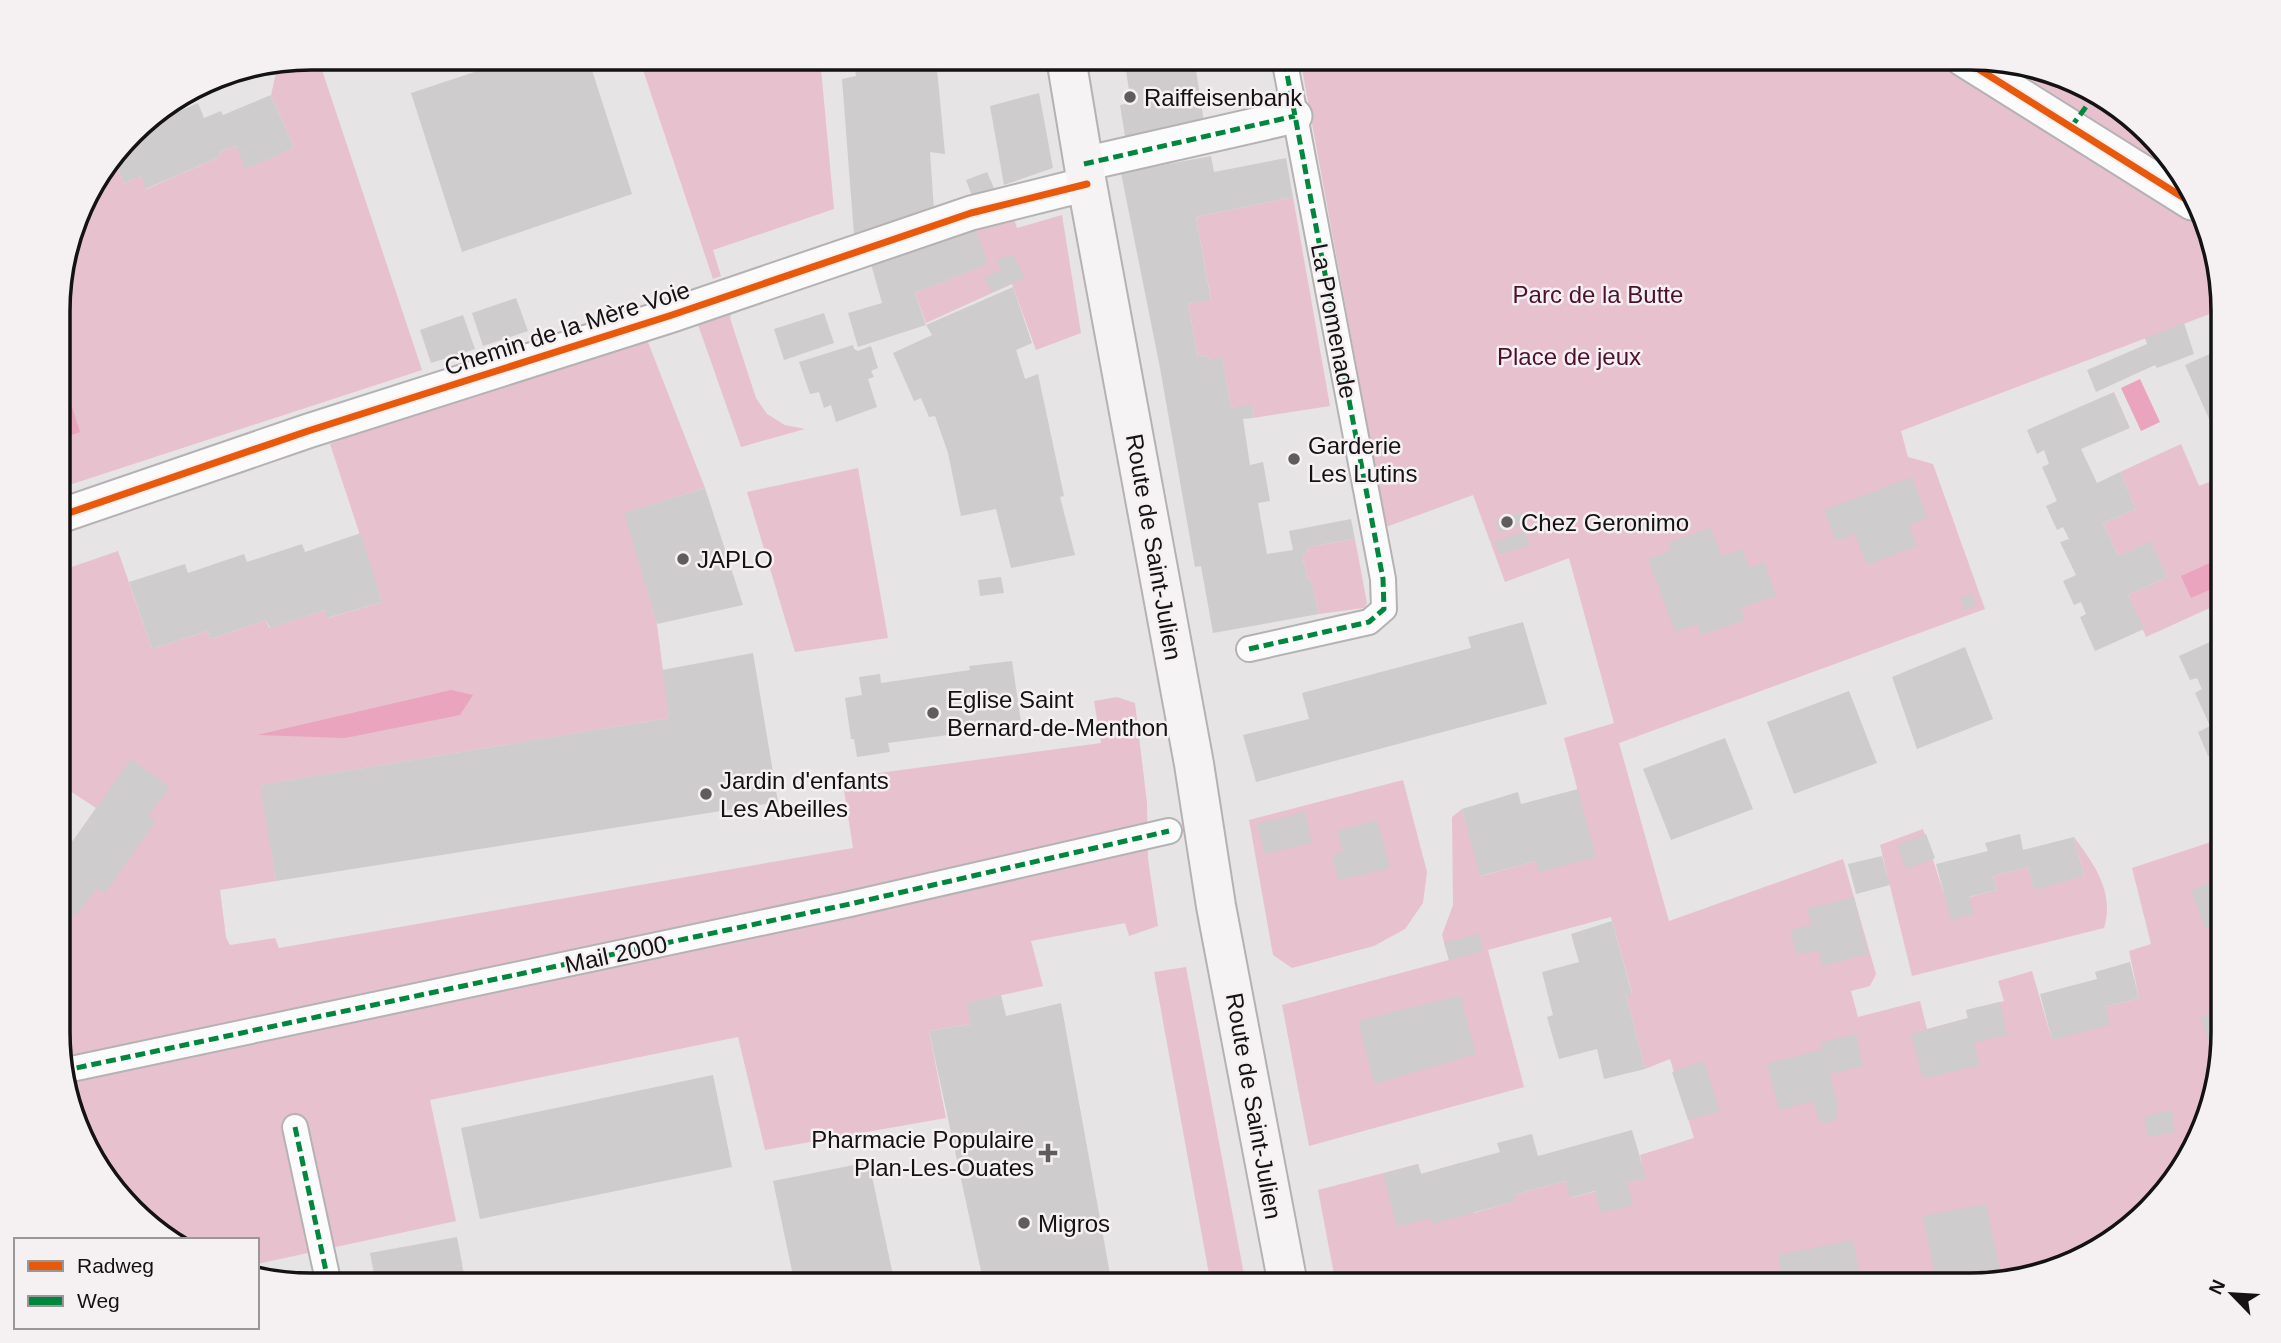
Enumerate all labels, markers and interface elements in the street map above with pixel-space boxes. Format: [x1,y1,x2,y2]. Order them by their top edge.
place label: Raiffeisenbank [1144,84,1303,111]
marker: Raiffeisenbank [1122,89,1138,105]
street label: La Promenade [1306,241,1362,401]
street label: Chemin de la Mère Voie [441,276,693,380]
park label: Parc de la Butte [1513,281,1683,308]
park label: Place de jeux [1497,343,1641,370]
street label: Route de Saint-Julien [1121,432,1187,662]
place label: Garderie Les Lutins [1308,432,1417,487]
marker: Garderie Les Lutins [1286,451,1302,467]
place label: Chez Geronimo [1521,509,1689,536]
marker: Chez Geronimo [1499,514,1515,530]
place label: JAPLO [697,546,773,573]
marker: JAPLO [675,551,691,567]
place label: Eglise Saint Bernard-de-Menthon [947,686,1168,741]
marker: Eglise Saint Bernard-de-Menthon [925,705,941,721]
place label: Jardin d'enfants Les Abeilles [720,767,889,822]
marker: Jardin d'enfants Les Abeilles [698,786,714,802]
street label: Mail 2000 [562,930,670,978]
street label: Route de Saint-Julien [1221,991,1287,1221]
place label: Pharmacie Populaire Plan-Les-Ouates [811,1126,1034,1181]
marker: Pharmacie Populaire Plan-Les-Ouates [1040,1145,1056,1161]
place label: Migros [1038,1210,1110,1237]
marker: Migros [1016,1215,1032,1231]
legend [14,1238,259,1329]
text: Radweg [77,1254,154,1277]
north arrow [2197,1259,2267,1329]
text: N [2205,1276,2229,1298]
text: Weg [77,1289,120,1312]

